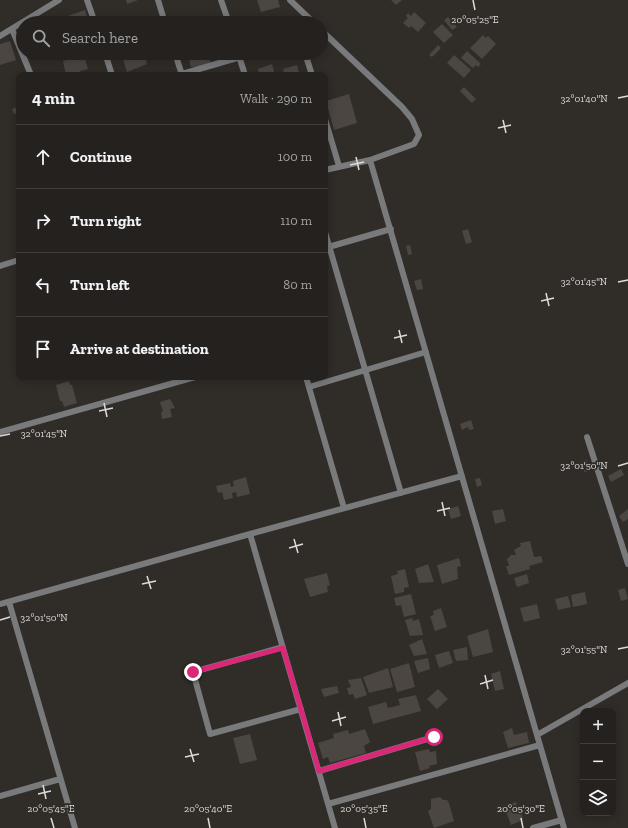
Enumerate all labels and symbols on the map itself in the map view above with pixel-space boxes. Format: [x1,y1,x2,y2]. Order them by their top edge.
text: 20°05'25"E [451,14,499,26]
text: 32°01'40"N [560,93,608,105]
text: 32°01'45"N [561,276,608,288]
text: 32°01'45"N [21,428,68,440]
text: 32°01'50"N [560,460,608,472]
text: 32°01'50"N [20,612,68,624]
text: 32°01'55"N [561,644,608,656]
route end [184,663,202,681]
route start [425,728,443,746]
text: 20°05'45"E [27,803,75,815]
text: 20°05'40"E [184,803,232,815]
text: 20°05'35"E [340,803,388,815]
text: 20°05'30"E [497,803,545,815]

